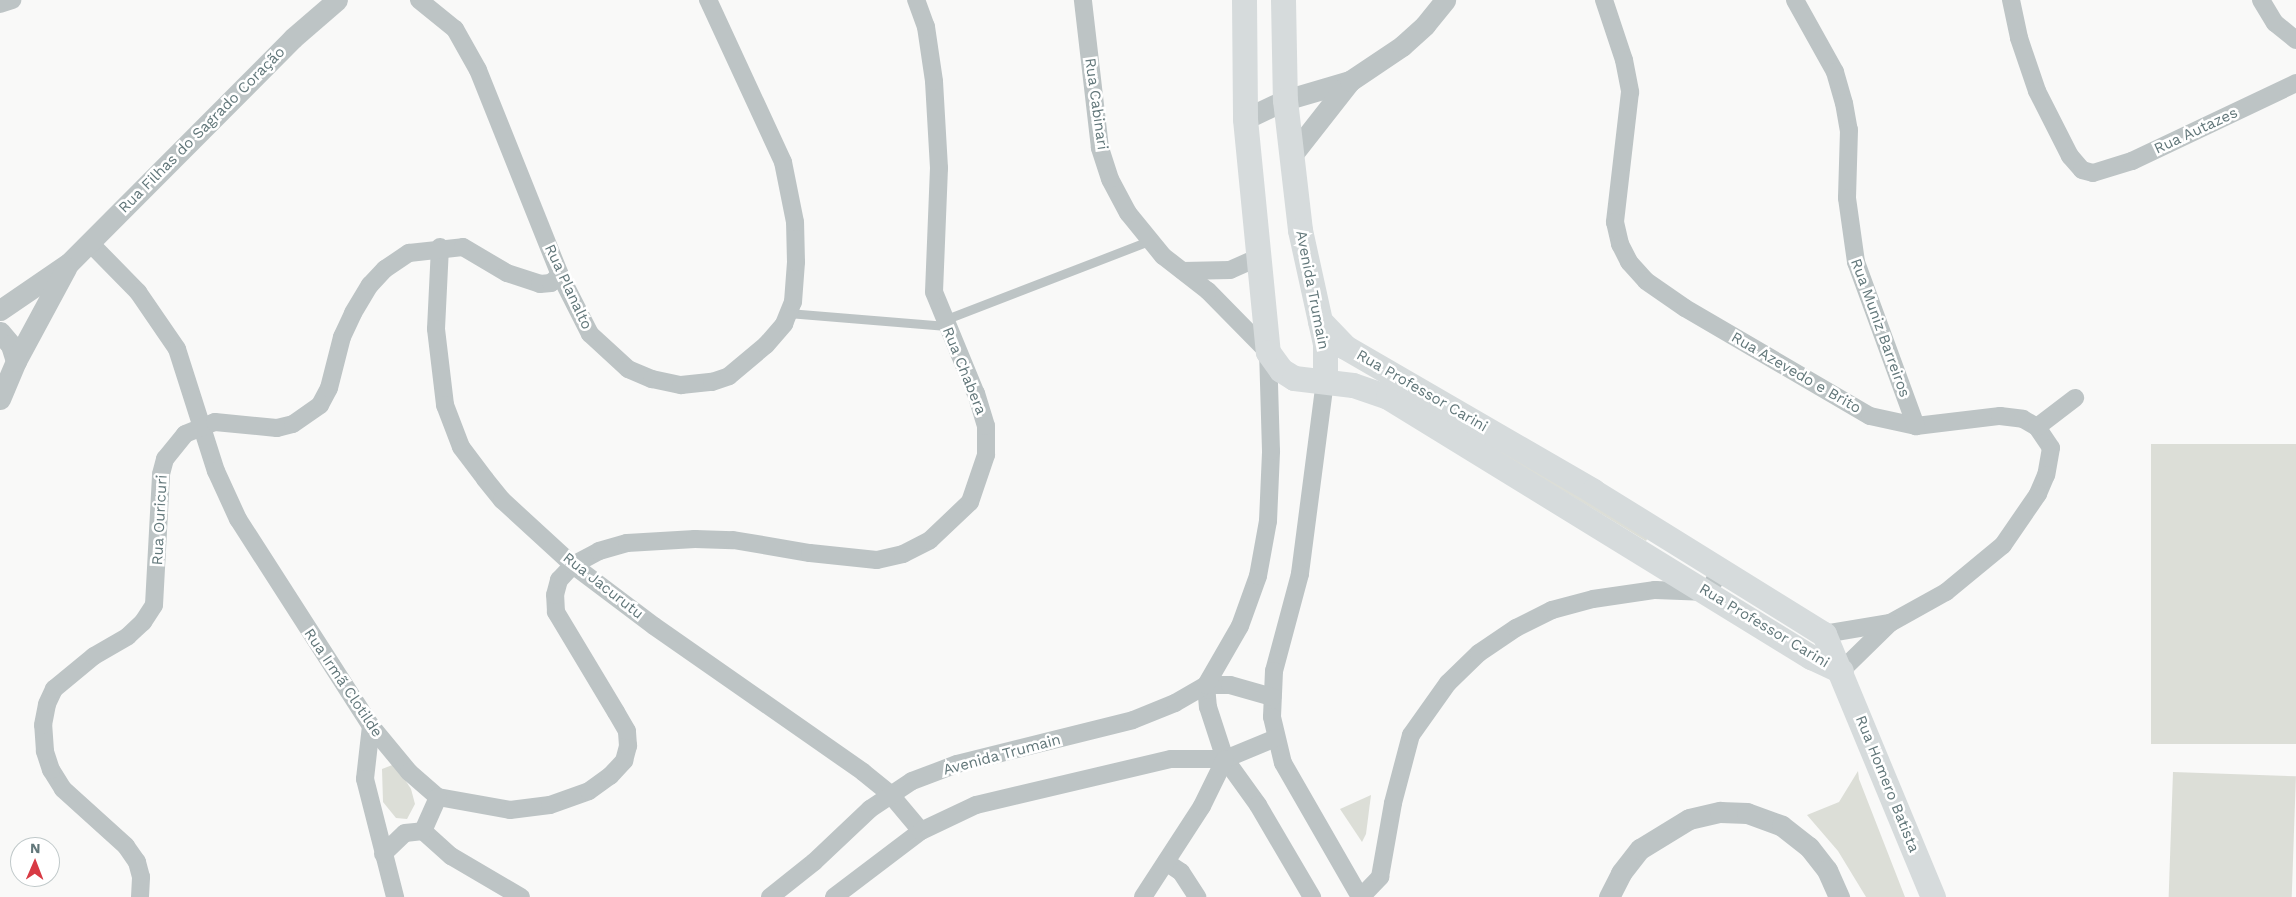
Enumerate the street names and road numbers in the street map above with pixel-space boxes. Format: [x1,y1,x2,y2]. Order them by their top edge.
street label: Rua Filhas do Sagrado Coração [115,43,289,217]
street label: Rua Cabinari [1081,57,1111,151]
street label: Rua Autazes [2151,104,2241,158]
street label: Avenida Trumain [1292,229,1332,351]
street label: Rua Planalto [540,241,596,333]
street label: Rua Muniz Barreiros [1846,256,1914,400]
street label: Rua Chabera [938,324,990,418]
street label: Rua Azevedo e Brito [1727,328,1865,418]
street label: Rua Professor Carini [1353,346,1491,436]
street label: Rua Ouricuri [149,474,171,566]
street label: Rua Jacurutu [559,549,647,623]
street label: Rua Professor Carini [1695,580,1833,672]
street label: Rua Irmã Clotilde [300,625,386,741]
street label: Rua Homero Batista [1851,713,1923,855]
street label: Avenida Trumain [941,731,1063,779]

